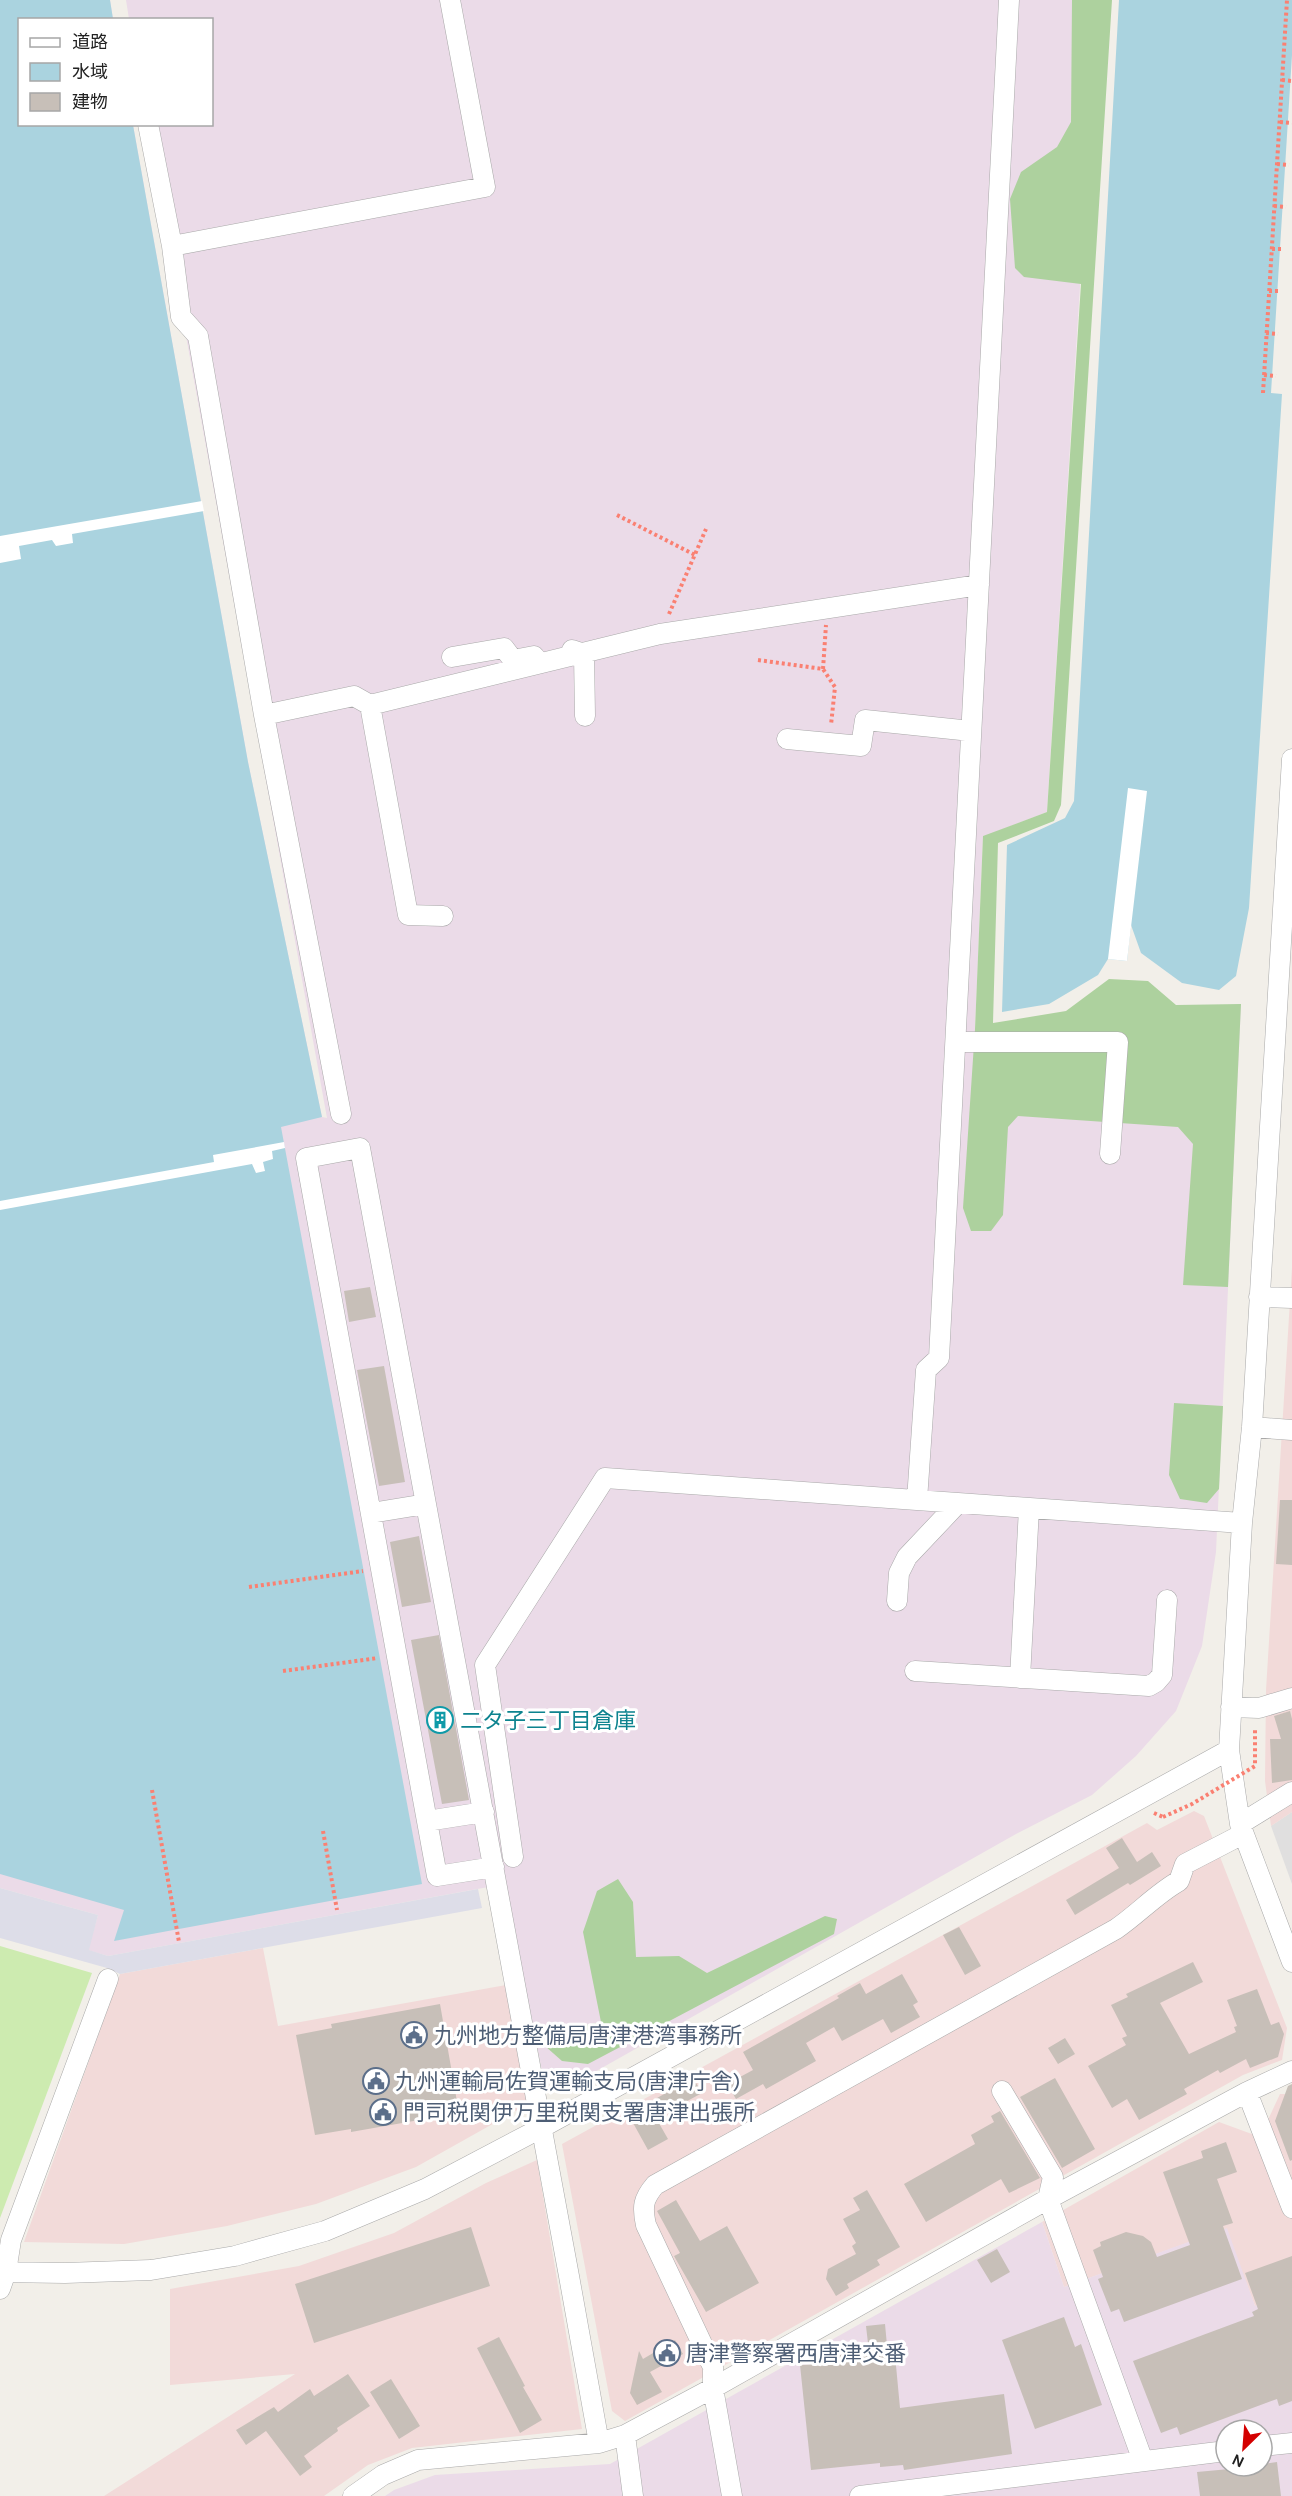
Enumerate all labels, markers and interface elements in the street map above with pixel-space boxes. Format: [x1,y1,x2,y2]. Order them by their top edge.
legend [18,18,213,126]
text: 道路 [72,31,108,53]
text: 水域 [72,61,108,83]
text: 建物 [72,91,108,113]
building icon: 二タ子三丁目倉庫 [425,1705,455,1735]
place label: 二タ子三丁目倉庫 [460,1708,636,1734]
public building icon: 九州地方整備局唐津港湾事務所 [399,2020,429,2050]
place label: 九州地方整備局唐津港湾事務所 [434,2023,742,2049]
public building icon: 九州運輸局佐賀運輸支局(唐津庁舎) [361,2066,391,2096]
place label: 九州運輸局佐賀運輸支局(唐津庁舎) [395,2069,741,2095]
public building icon: 門司税関伊万里税関支署唐津出張所 [368,2097,398,2127]
place label: 門司税関伊万里税関支署唐津出張所 [403,2100,755,2126]
public building icon: 唐津警察署西唐津交番 [652,2338,682,2368]
place label: 唐津警察署西唐津交番 [686,2341,906,2367]
north arrow [1214,2418,1274,2478]
text: N [1229,2450,1247,2472]

